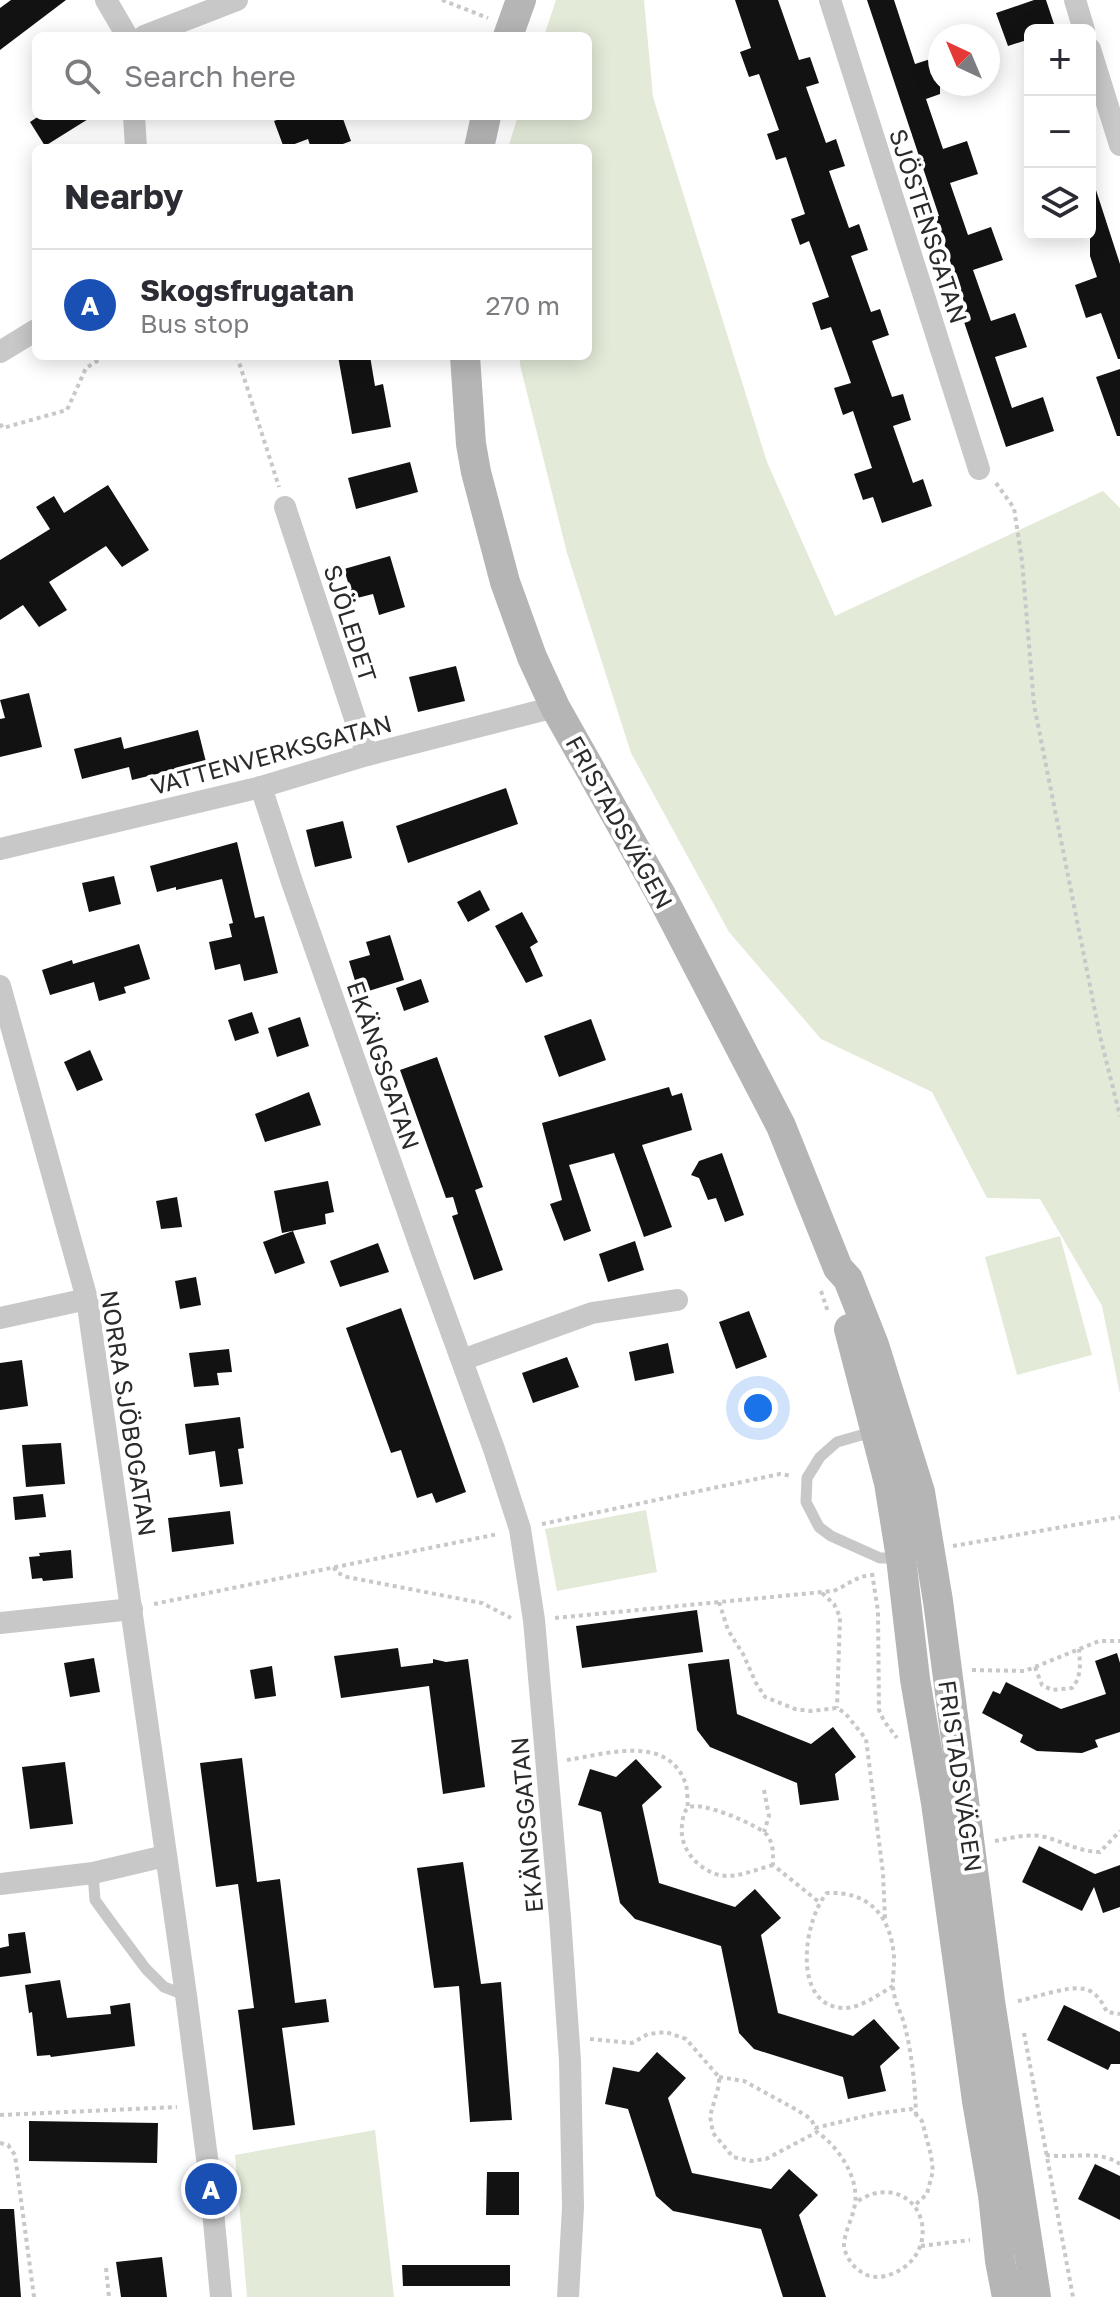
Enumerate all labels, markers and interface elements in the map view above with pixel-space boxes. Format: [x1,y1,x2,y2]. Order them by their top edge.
north arrow [928,24,1000,96]
map controls [1024,24,1096,240]
button: + [1024,24,1096,96]
search box [32,32,592,120]
icon: search [60,54,104,98]
text: Search here [124,58,296,94]
button: − [1024,96,1096,168]
street label: SJÖSTENSGATAN [884,125,974,327]
button: layers [1024,168,1096,240]
text: Nearby [64,176,184,216]
text: Skogsfrugatan [140,272,354,308]
text: A [81,290,99,321]
text: 270 m [486,290,560,321]
text: Bus stop [140,308,249,339]
street label: SJÖLEDET [318,561,384,685]
street label: VATTENVERKSGATAN [147,708,395,800]
street label: FRISTADSVÄGEN [560,730,680,914]
street label: EKÄNGSGATAN [342,977,426,1153]
street label: NORRA SJÖBOGATAN [95,1288,163,1538]
your location [738,1388,778,1428]
street label: FRISTADSVÄGEN [933,1678,989,1874]
street label: EKÄNGSGATAN [504,1736,548,1914]
pin: A [185,2159,237,2219]

